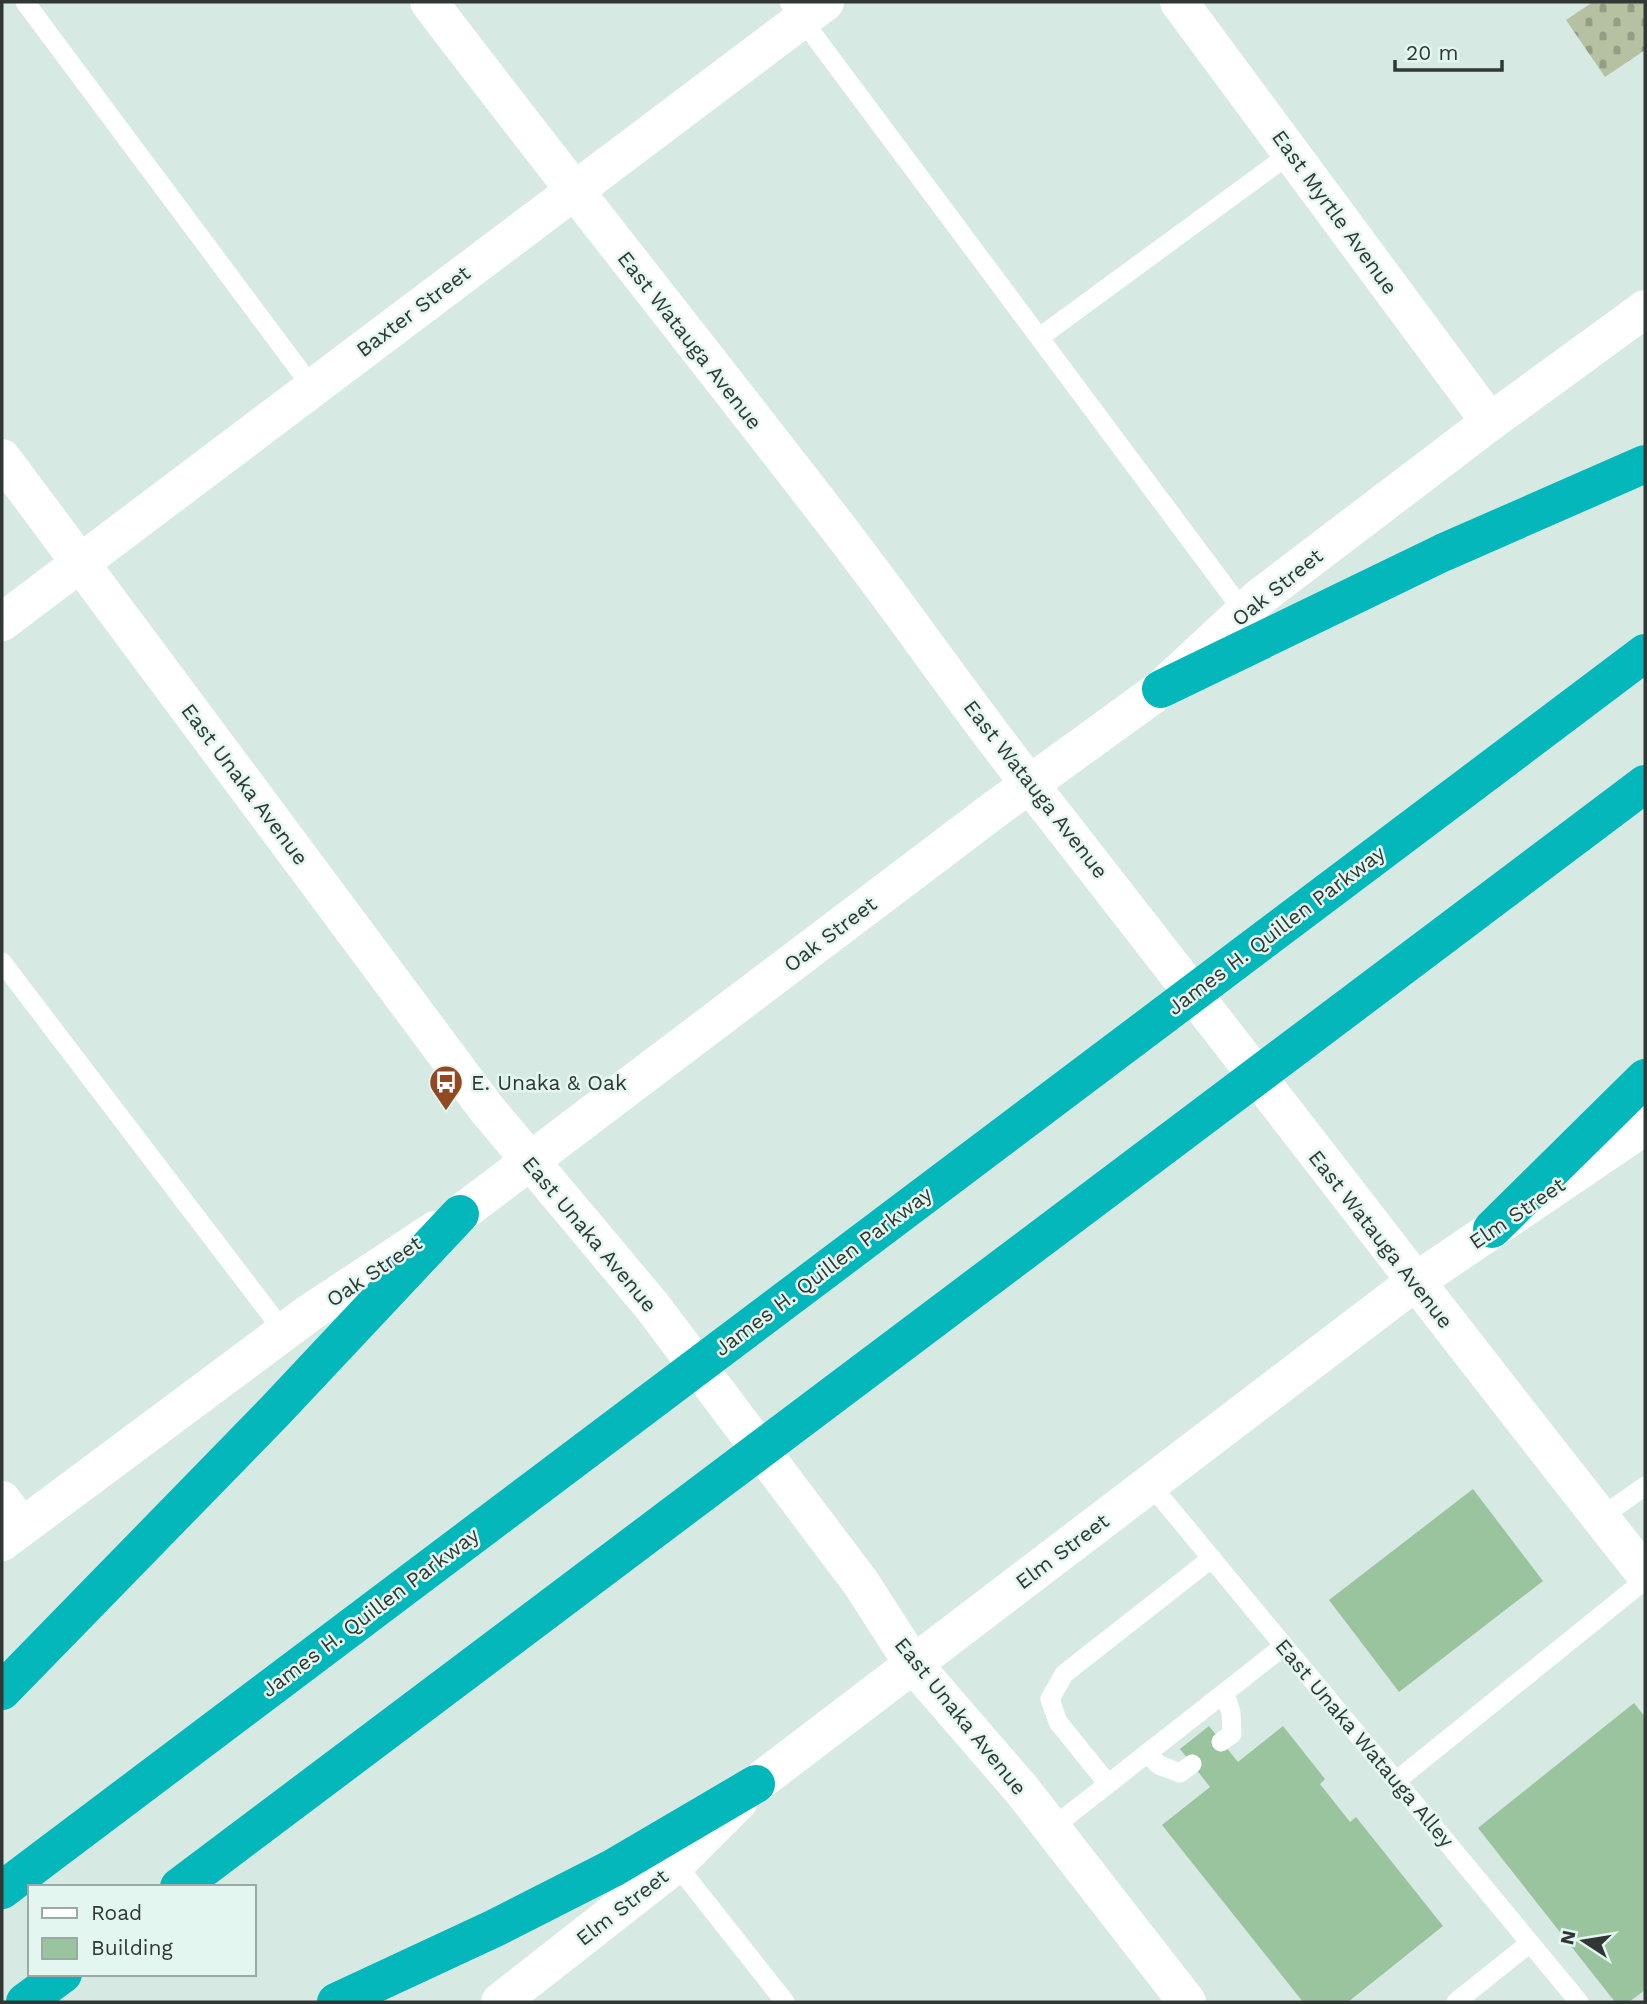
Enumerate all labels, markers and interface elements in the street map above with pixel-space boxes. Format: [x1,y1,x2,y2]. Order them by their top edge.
scale bar [1395,28,1502,72]
text: 20 m [1406,40,1458,65]
street label: East Myrtle Avenue [1267,125,1403,299]
street label: East Watauga Avenue [613,246,767,434]
street label: Baxter Street [351,260,475,362]
street label: Oak Street [1227,543,1328,631]
street label: East Watauga Avenue [959,695,1113,883]
street label: East Unaka Avenue [176,698,314,870]
street label: James H. Quillen Parkway [1162,840,1390,1020]
street label: Oak Street [779,891,881,977]
bus stop icon: E. Unaka & Oak [427,1063,465,1112]
place label: E. Unaka & Oak [471,1070,627,1095]
street label: East Watauga Avenue [1304,1145,1458,1333]
street label: East Unaka Avenue [518,1151,662,1317]
street label: Elm Street [1464,1172,1570,1254]
street label: James H. Quillen Parkway [709,1181,937,1361]
street label: Oak Street [322,1230,427,1312]
street label: Elm Street [1010,1508,1114,1594]
street label: James H. Quillen Parkway [256,1522,484,1702]
street label: East Unaka Avenue [890,1632,1032,1800]
street label: East Unaka Watauga Alley [1271,1634,1460,1852]
street label: Elm Street [571,1863,673,1951]
legend [28,1885,256,1976]
text: Road [91,1900,142,1925]
north arrow [1549,1906,1619,1976]
text: N [1555,1928,1581,1947]
text: Building [91,1935,173,1960]

